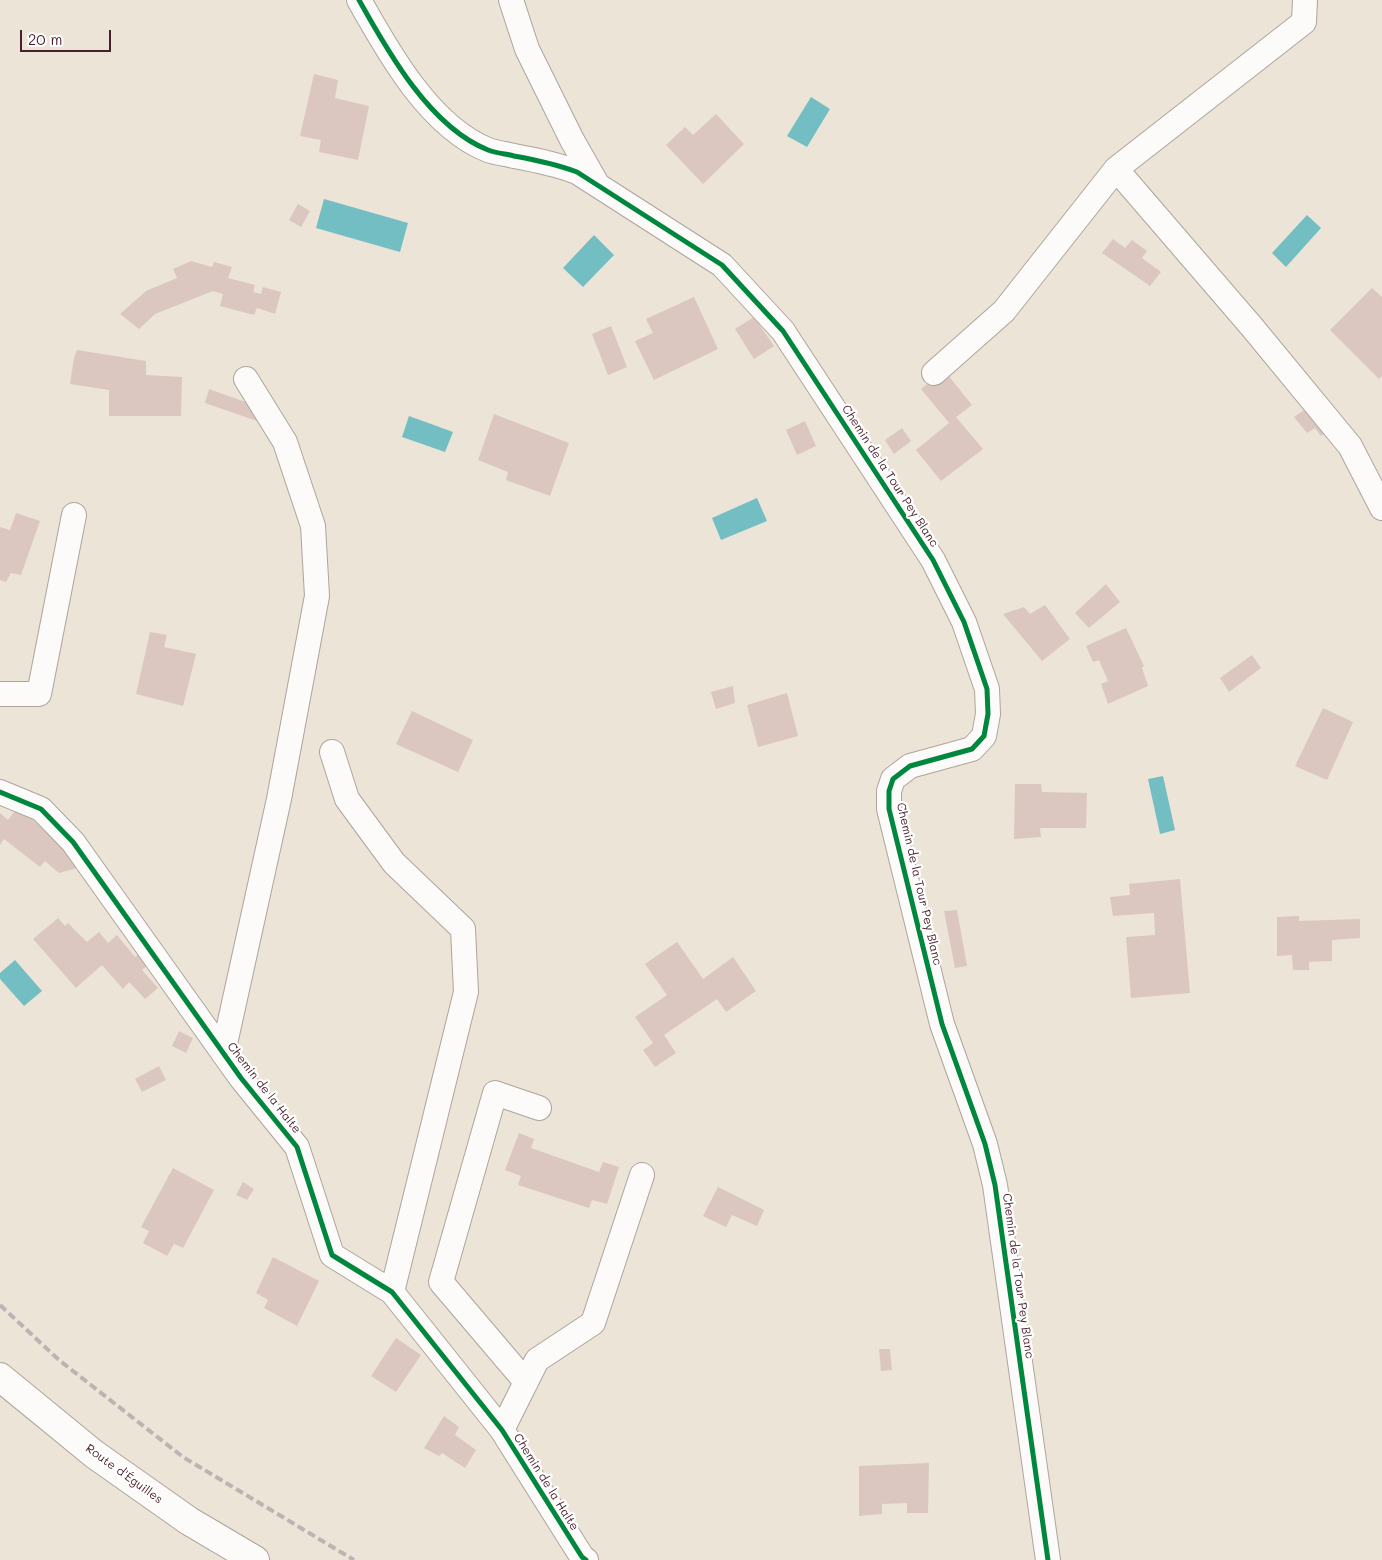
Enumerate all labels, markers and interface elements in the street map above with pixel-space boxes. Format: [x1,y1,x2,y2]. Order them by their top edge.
scale bar [22,20,114,52]
text: 20 m [28,29,62,49]
street label: Chemin de la Tour Pey Blanc [839,402,941,550]
street label: Chemin de la Tour Pey Blanc [893,801,945,967]
street label: Chemin de la Halte [224,1040,304,1136]
street label: Chemin de la Tour Pey Blanc [999,1193,1037,1359]
street label: Chemin de la Halte [510,1431,582,1533]
street label: Route d'Éguilles [83,1441,165,1507]

